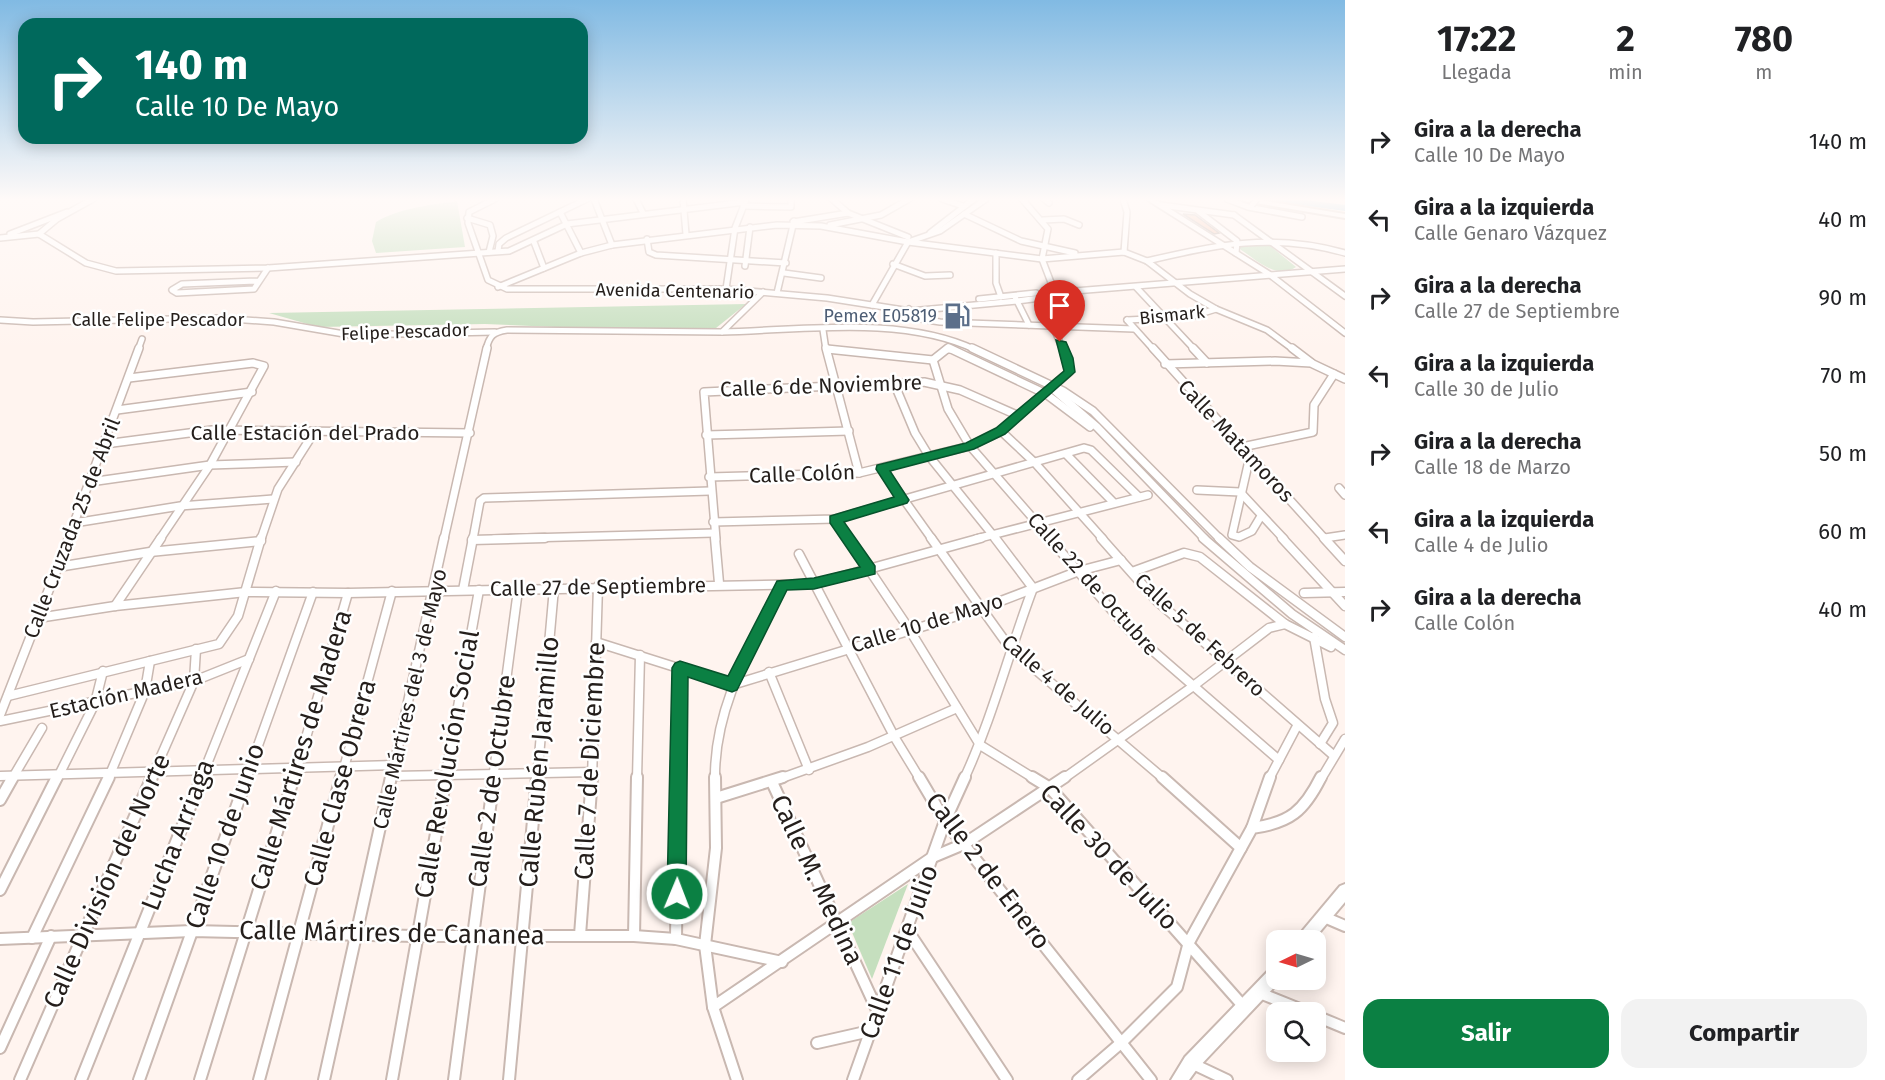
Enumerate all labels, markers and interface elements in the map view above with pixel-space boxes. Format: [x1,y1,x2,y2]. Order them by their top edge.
text: 17:22 [1437,17,1516,61]
text: 2 [1616,17,1635,61]
text: 780 [1735,17,1793,61]
text: 140 m [135,40,248,90]
icon: right [36,42,114,120]
text: Llegada [1442,60,1512,84]
text: min [1608,60,1643,84]
text: m [1755,60,1772,84]
text: Calle 10 De Mayo [135,91,339,123]
text: Gira a la derecha [1414,116,1582,143]
icon: right [1363,125,1396,158]
text: 140 m [1809,128,1867,155]
text: Calle 10 De Mayo [1414,143,1565,167]
text: Gira a la izquierda [1414,194,1594,221]
icon: left [1363,203,1396,236]
text: 40 m [1818,206,1867,233]
text: Calle Genaro Vázquez [1414,221,1607,245]
text: Gira a la derecha [1414,272,1582,299]
street label: Avenida Centenario [595,279,755,303]
pin [1034,280,1085,342]
icon: right [1363,281,1396,314]
text: 90 m [1818,284,1867,311]
icon: arrive [1043,289,1076,322]
text: Calle 27 de Septiembre [1414,299,1620,323]
fuel station icon: Pemex E05819 [942,301,972,331]
street label: Bismark [1138,301,1207,329]
place label: Pemex E05819 [824,305,937,327]
street label: Calle Felipe Pescador [72,309,244,331]
street label: Felipe Pescador [341,319,470,345]
text: Gira a la izquierda [1414,350,1594,377]
icon: left [1363,359,1396,392]
text: 70 m [1821,362,1867,389]
street label: Calle 6 de Noviembre [720,369,922,403]
street label: Calle Matamoros [1172,374,1300,508]
text: Calle 30 de Julio [1414,377,1559,401]
street label: Calle Cruzada 25 de Abril [18,414,126,642]
street label: Calle Estación del Prado [191,420,419,446]
text: Gira a la derecha [1414,428,1582,455]
icon: right [1363,437,1396,470]
text: 50 m [1819,440,1867,467]
text: Calle 18 de Marzo [1414,455,1571,479]
street label: Calle Colón [748,459,856,489]
text: Gira a la izquierda [1414,506,1594,533]
street label: Calle 22 de Octubre [1022,507,1164,661]
icon: left [1363,515,1396,548]
text: 60 m [1818,518,1867,545]
text: Calle 4 de Julio [1414,533,1549,557]
street label: Calle Mártires del 3 de Mayo [367,566,453,832]
street label: Calle 5 de Febrero [1129,568,1271,702]
street label: Calle 27 de Septiembre [490,572,706,602]
text: Gira a la derecha [1414,584,1582,611]
street label: Calle 10 de Mayo [848,587,1006,659]
icon: right [1363,593,1396,626]
text: 40 m [1818,596,1867,623]
street label: Calle Mártires de Madera [244,606,358,894]
text: Calle Colón [1414,611,1515,635]
street label: Calle Revolución Social [408,627,486,901]
street label: Calle 4 de Julio [996,629,1120,741]
street label: Calle Rubén Jaramillo [513,635,565,889]
street label: Calle 7 de Diciembre [568,641,612,881]
street label: Estación Madera [47,664,205,724]
street label: Calle 2 de Octubre [462,673,522,889]
street label: Calle Clase Obrera [297,676,383,890]
street label: Calle 10 de Junio [179,739,271,933]
street label: Calle División del Norte [37,749,177,1013]
street label: Lucha Arriaga [135,755,221,915]
street label: Calle 30 de Julio [1033,777,1185,937]
street label: Calle 2 de Enero [919,787,1057,955]
street label: Calle M. Medina [764,790,870,970]
street label: Calle 11 de Julio [853,861,945,1043]
position arrow [645,862,709,926]
street label: Calle Mártires de Cananea [239,915,545,951]
north arrow [1266,930,1326,990]
map controls [1266,930,1326,1062]
button: Salir [1363,999,1609,1068]
button: Compartir [1621,999,1867,1068]
button: search [1266,1002,1326,1062]

